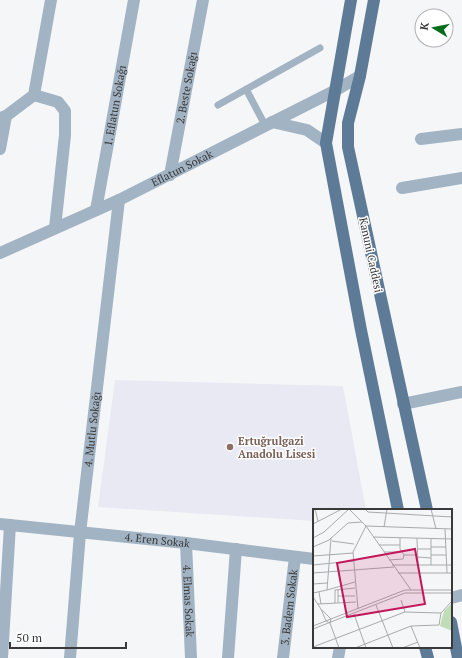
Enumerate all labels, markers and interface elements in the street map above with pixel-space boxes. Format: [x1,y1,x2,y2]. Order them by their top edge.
north arrow [414,8,454,48]
text: K [417,21,432,31]
street label: 2. Beste Sokağı [173,50,200,125]
street label: 1. Eflatun Sokağı [101,64,129,147]
street label: Eflatun Sokak [149,146,216,189]
street label: Kanuni Caddesi [356,216,386,294]
street label: 4. Mutlu Sokağı [81,391,104,468]
place label: Ertuğrulgazi Anadolu Lisesi [238,434,316,461]
marker: Ertuğrulgazi Anadolu Lisesi [225,442,235,452]
inset map [313,509,452,648]
street label: 4. Eren Sokak [124,530,191,550]
street label: 4. Elmas Sokak [180,564,197,638]
street label: 3. Badem Sokak [278,568,301,646]
scale bar [10,624,126,650]
text: 50 m [16,630,43,645]

